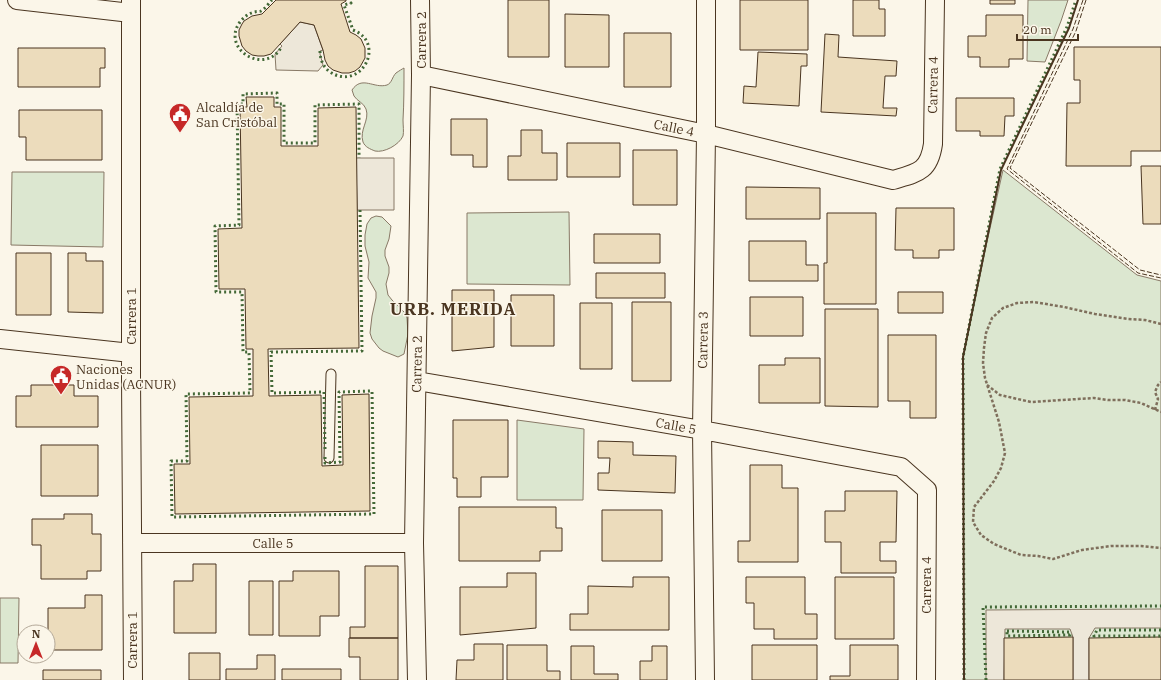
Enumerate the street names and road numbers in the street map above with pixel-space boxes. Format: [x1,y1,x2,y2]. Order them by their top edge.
street label: Carrera 2 [413,11,430,69]
street label: Carrera 4 [924,56,942,114]
street label: Calle 4 [652,115,696,141]
street label: Carrera 1 [123,287,140,345]
street label: Carrera 3 [694,311,712,369]
street label: Carrera 2 [408,335,426,393]
street label: Calle 5 [654,414,698,438]
street label: Calle 5 [253,535,294,552]
street label: Carrera 4 [918,556,935,614]
street label: Carrera 1 [124,611,141,669]

